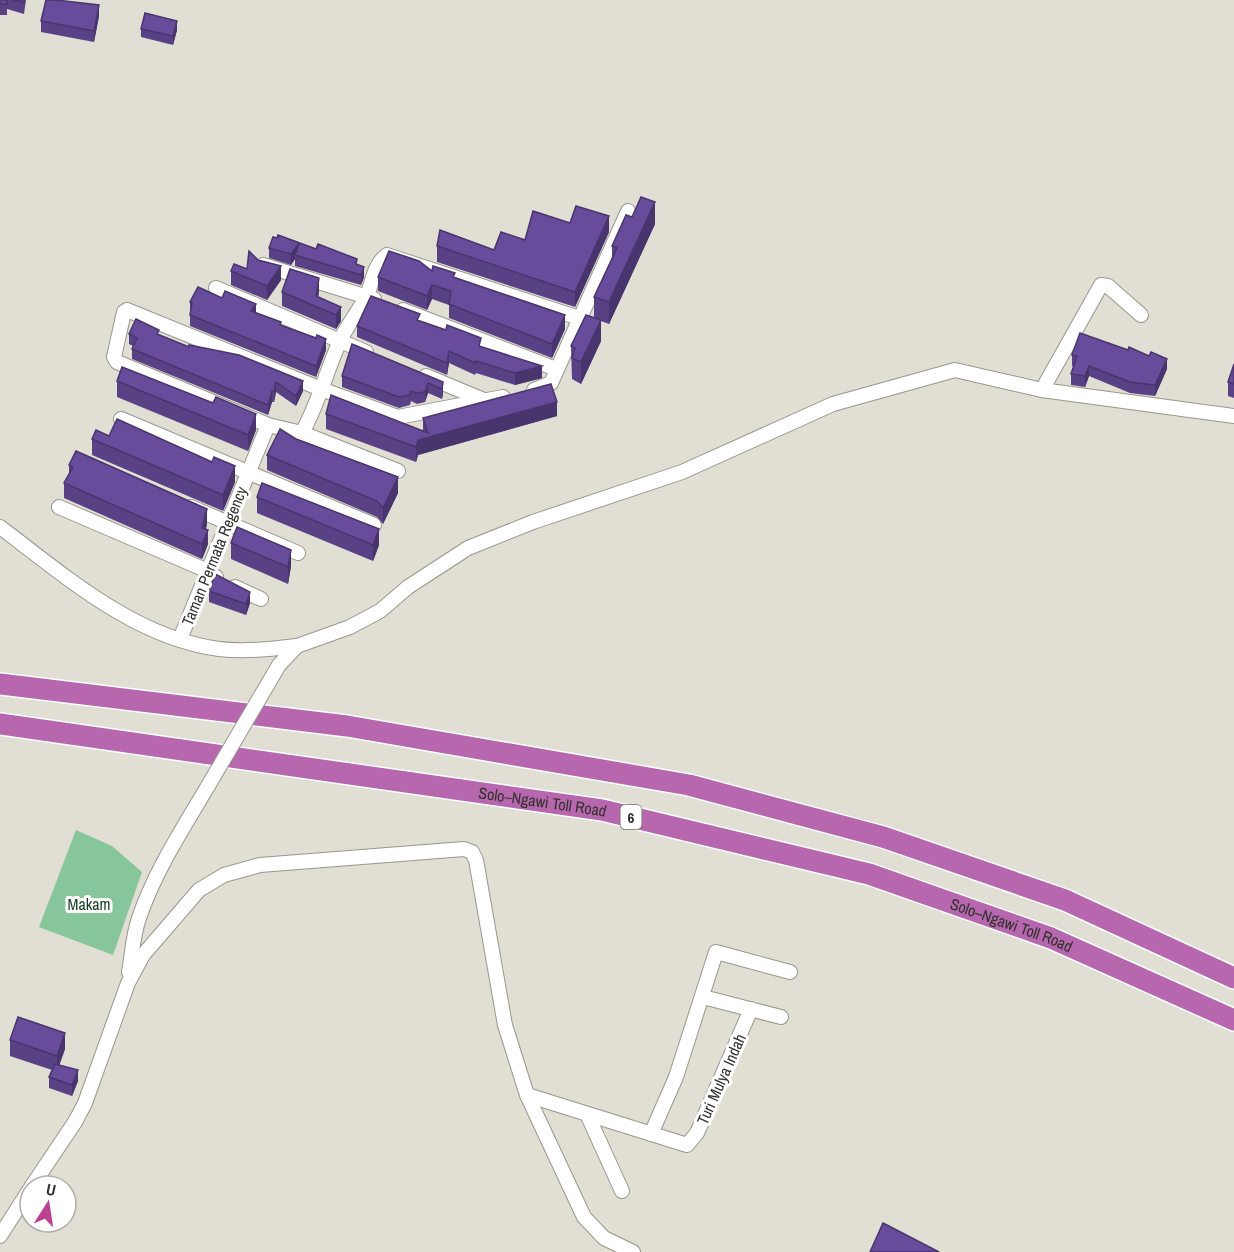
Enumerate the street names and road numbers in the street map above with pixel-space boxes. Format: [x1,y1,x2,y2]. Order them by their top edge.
street label: Taman Permata Regency [176,483,252,629]
street label: Solo–Ngawi Toll Road [477,781,609,822]
road number: 6 [620,805,642,829]
street label: Solo–Ngawi Toll Road [947,892,1076,957]
street label: Turi Mulya Indah [691,1030,751,1128]

